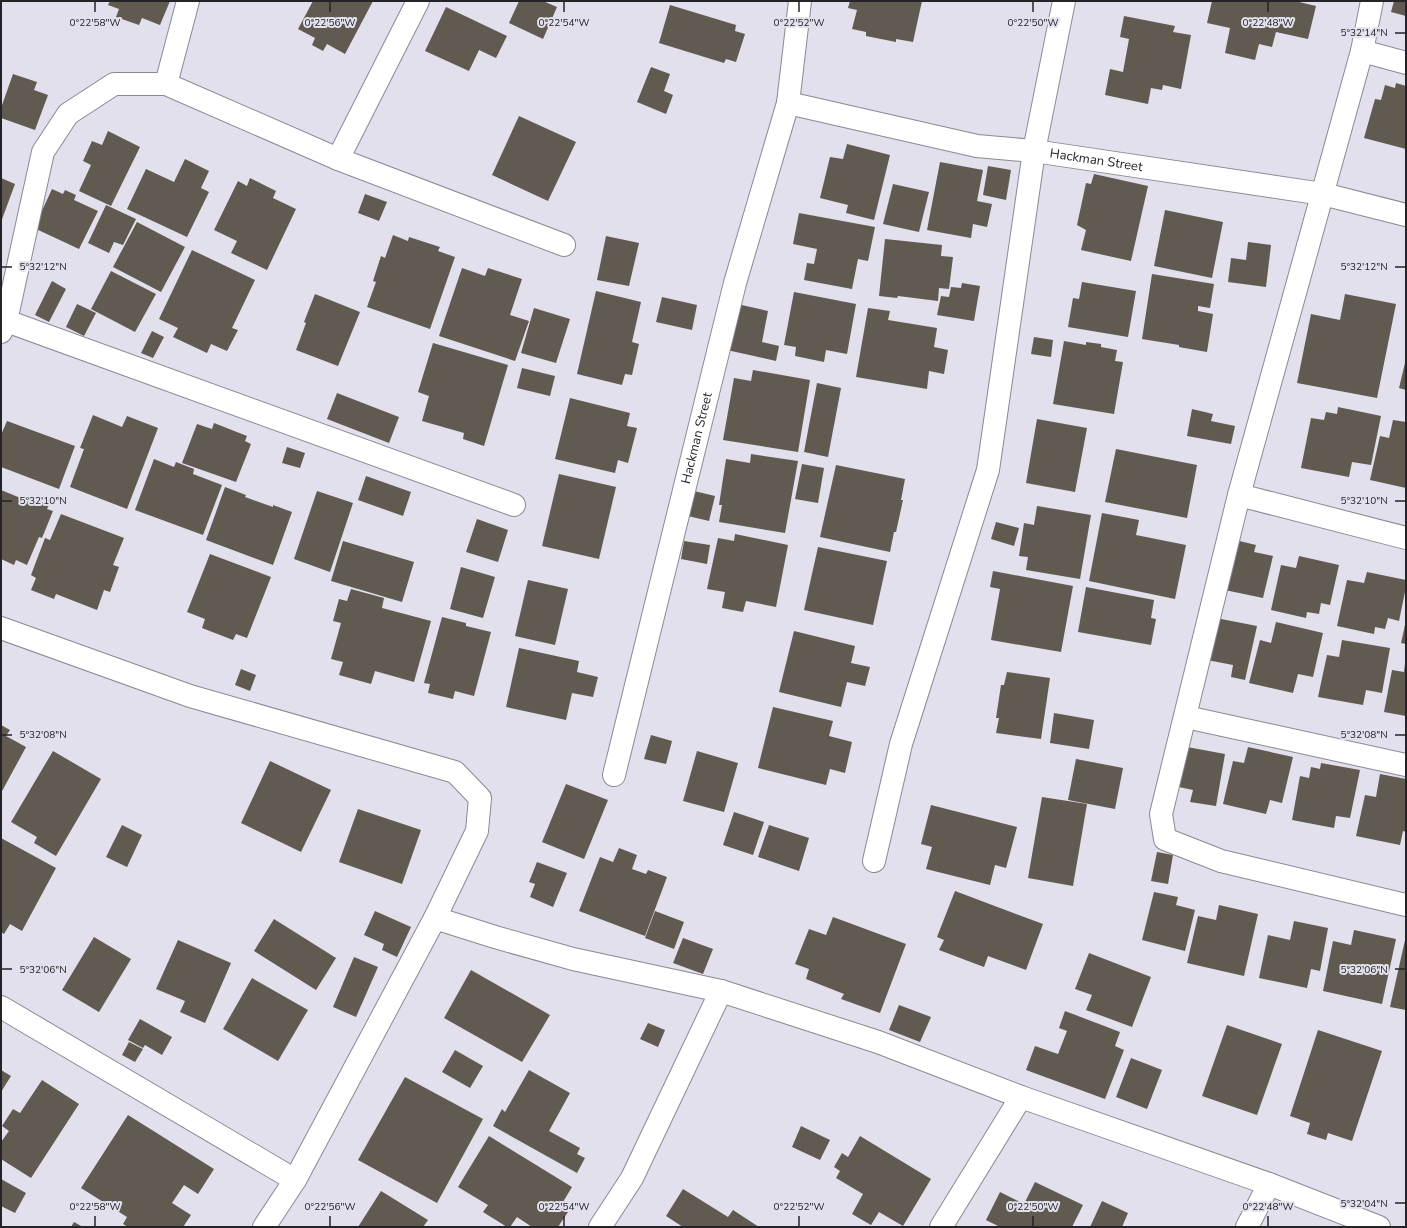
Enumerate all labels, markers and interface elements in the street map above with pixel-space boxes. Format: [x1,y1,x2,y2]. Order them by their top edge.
text: 0°22'58"W [70,16,120,30]
text: 0°22'56"W [305,16,355,30]
text: 0°22'54"W [539,16,589,30]
text: 0°22'52"W [774,16,824,30]
text: 0°22'50"W [1008,16,1058,30]
text: 0°22'48"W [1243,16,1293,30]
text: 5°32'14"N [1340,26,1388,40]
street label: Hackman Street [1049,144,1144,176]
text: 5°32'12"N [19,260,67,274]
text: 5°32'12"N [1340,260,1388,274]
street label: Hackman Street [677,390,717,486]
text: 5°32'10"N [19,494,67,508]
text: 5°32'10"N [1340,494,1388,508]
text: 5°32'08"N [19,728,67,742]
text: 5°32'08"N [1340,728,1388,742]
text: 5°32'06"N [19,963,67,977]
text: 5°32'06"N [1340,963,1388,977]
text: 5°32'04"N [1340,1197,1388,1211]
text: 0°22'58"W [70,1200,120,1214]
text: 0°22'56"W [305,1200,355,1214]
text: 0°22'54"W [539,1200,589,1214]
text: 0°22'52"W [774,1200,824,1214]
text: 0°22'50"W [1008,1200,1058,1214]
text: 0°22'48"W [1243,1200,1293,1214]

